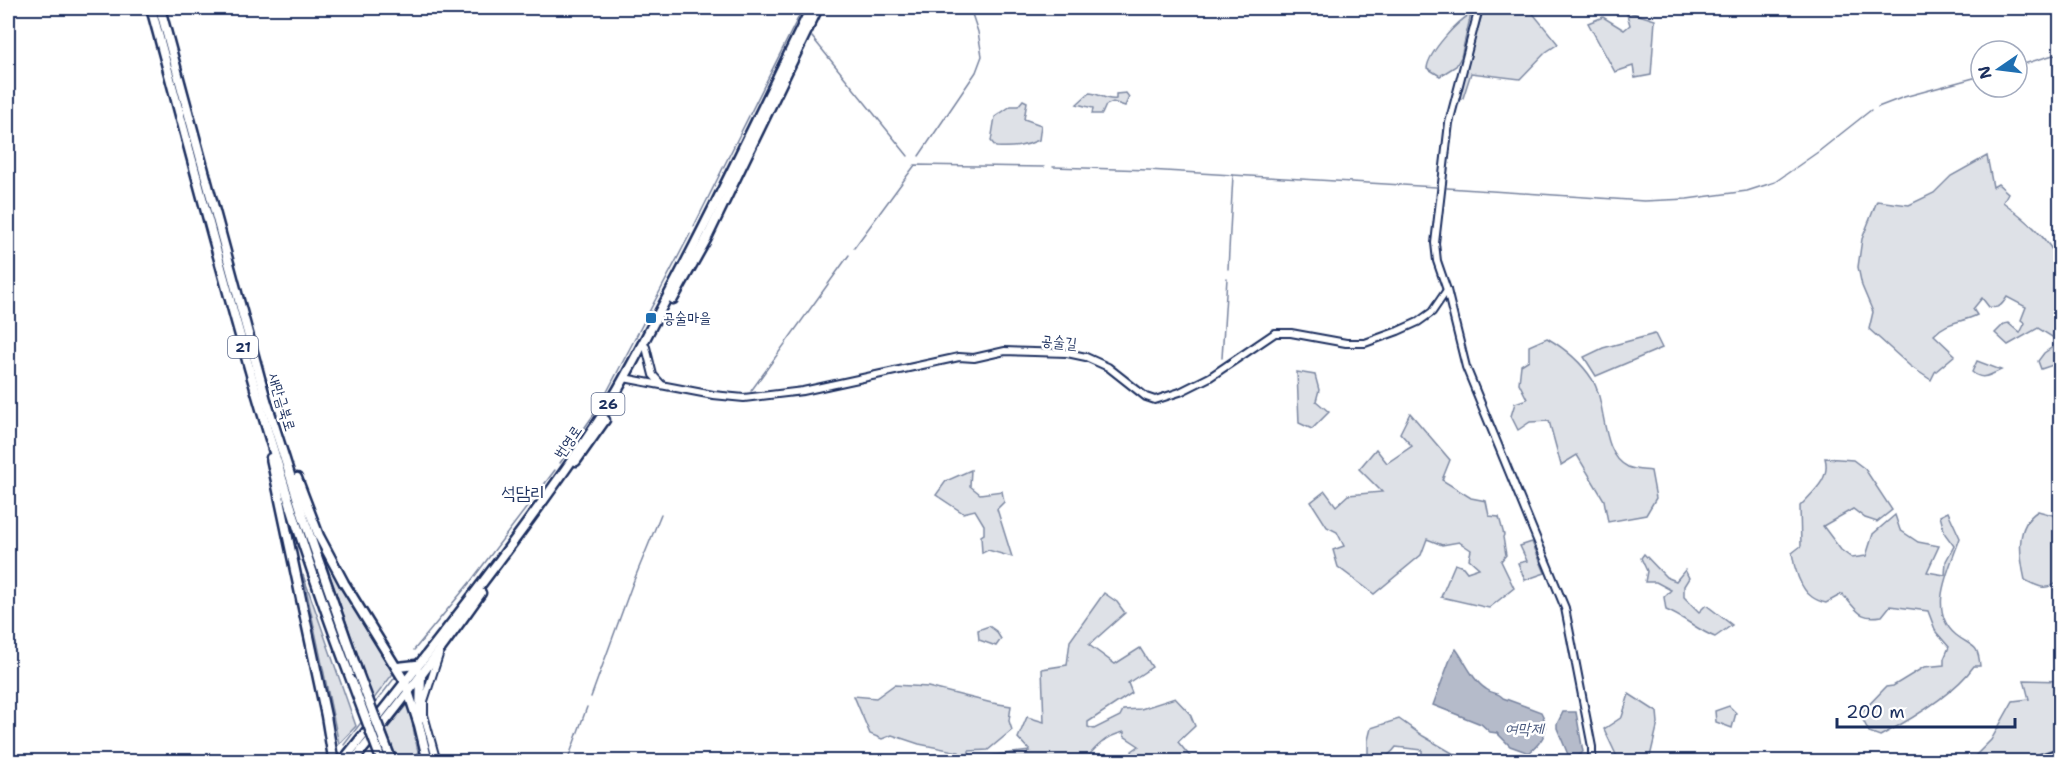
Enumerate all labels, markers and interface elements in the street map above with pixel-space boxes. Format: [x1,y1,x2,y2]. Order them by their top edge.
north arrow [1969,39,2029,99]
text: N [1973,64,1997,81]
place label: 공술마을 [663,308,711,328]
marker: 공술마을 [644,311,658,325]
street label: 공술길 [1040,330,1078,354]
road number: 21 [228,336,258,358]
street label: 새만금북로 [264,370,300,434]
road number: 26 [592,393,624,415]
street label: 번영로 [550,421,586,463]
district label: 석담리 [501,481,545,505]
scale bar [1837,691,2016,729]
text: 200 m [1846,700,1905,724]
water label: 여막제 [1505,718,1545,739]

